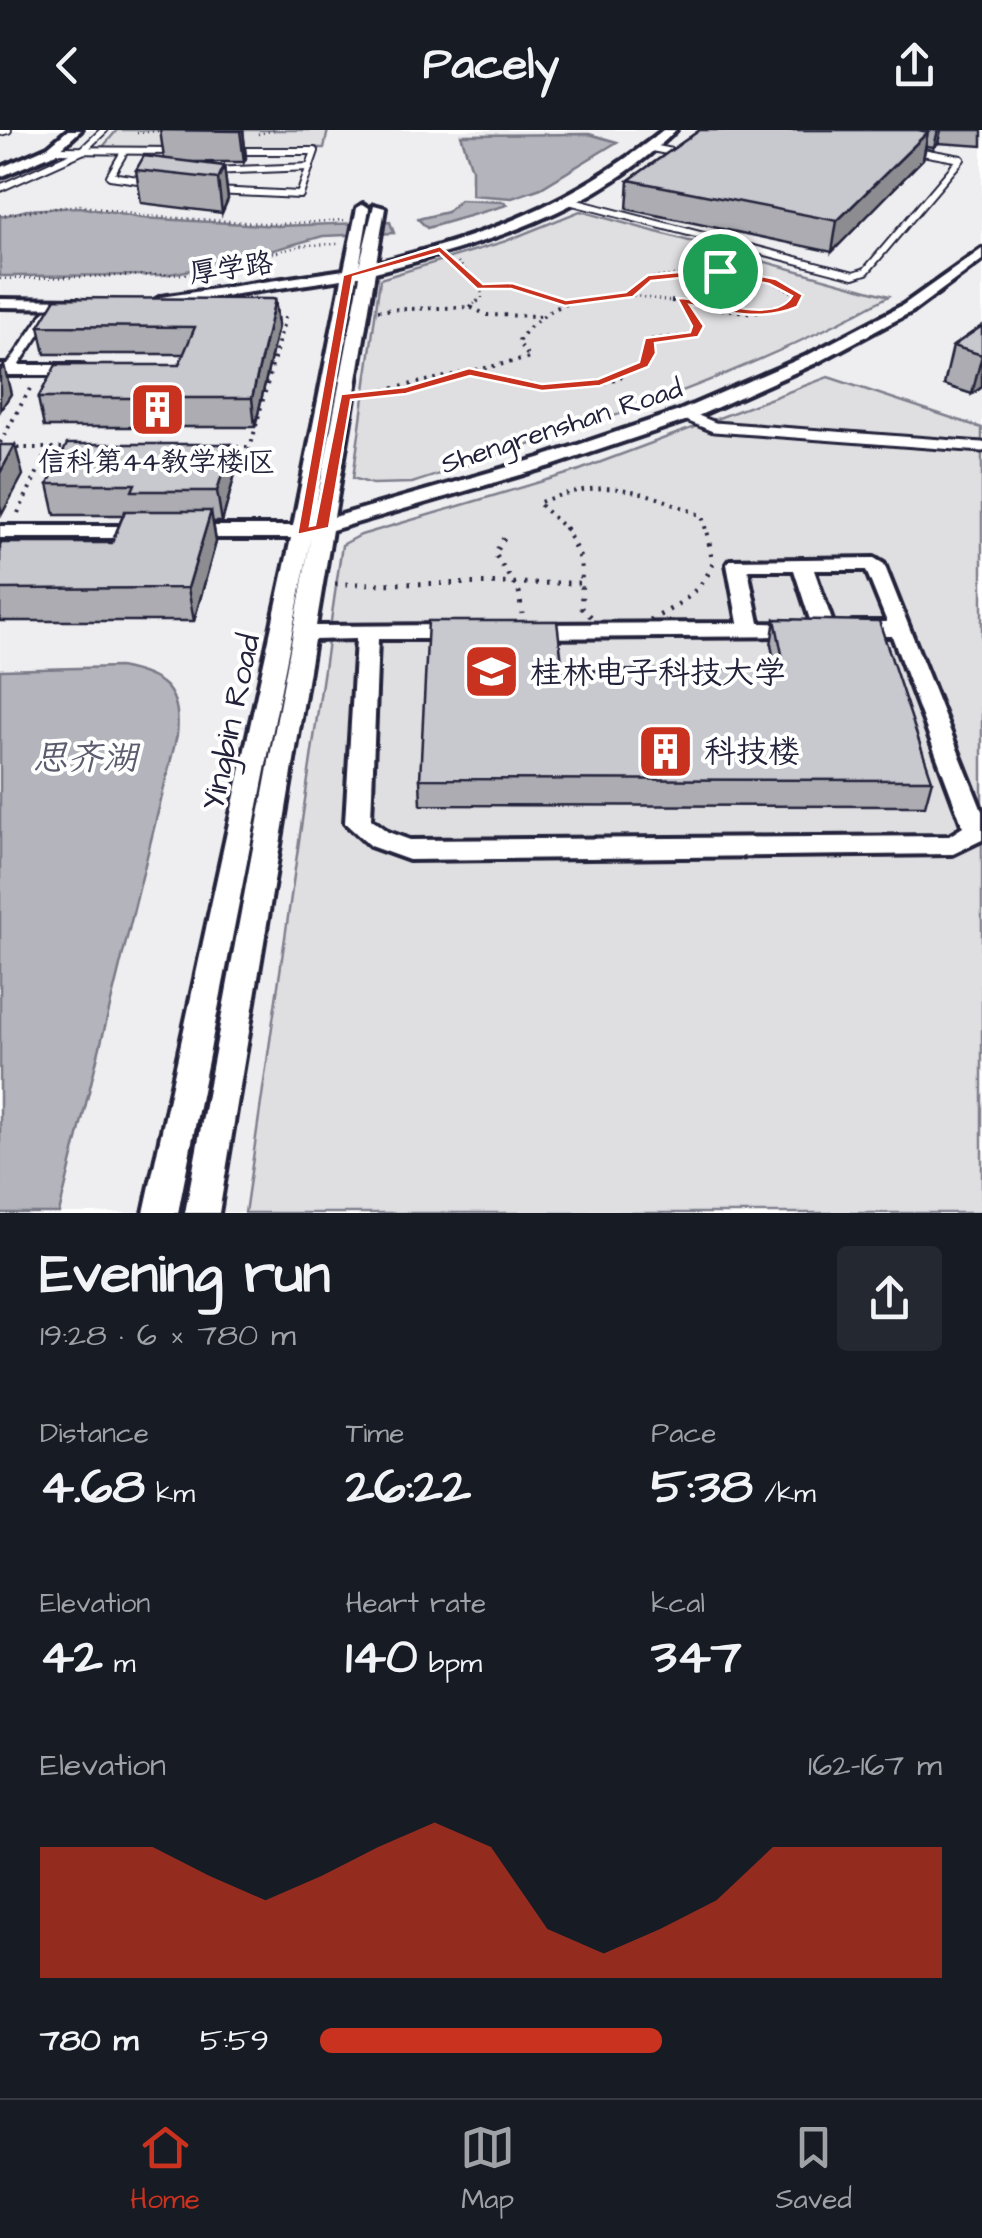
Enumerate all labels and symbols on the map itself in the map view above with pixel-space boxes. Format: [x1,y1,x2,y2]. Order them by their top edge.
pin [678,229,763,314]
street label: 厚学路 [187,243,276,294]
street label: Shengrenshan Road [436,369,688,485]
building icon: 信科第44教学楼1区 [127,380,187,440]
place label: 信科第44教学楼1区 [38,443,276,482]
street label: Yingbin Road [191,630,272,815]
school or university icon: 桂林电子科技大学 [461,642,521,702]
place label: 桂林电子科技大学 [530,651,786,696]
building icon: 科技楼 [635,721,695,781]
place label: 科技楼 [704,730,800,775]
water label: 思齐湖 [32,734,140,783]

